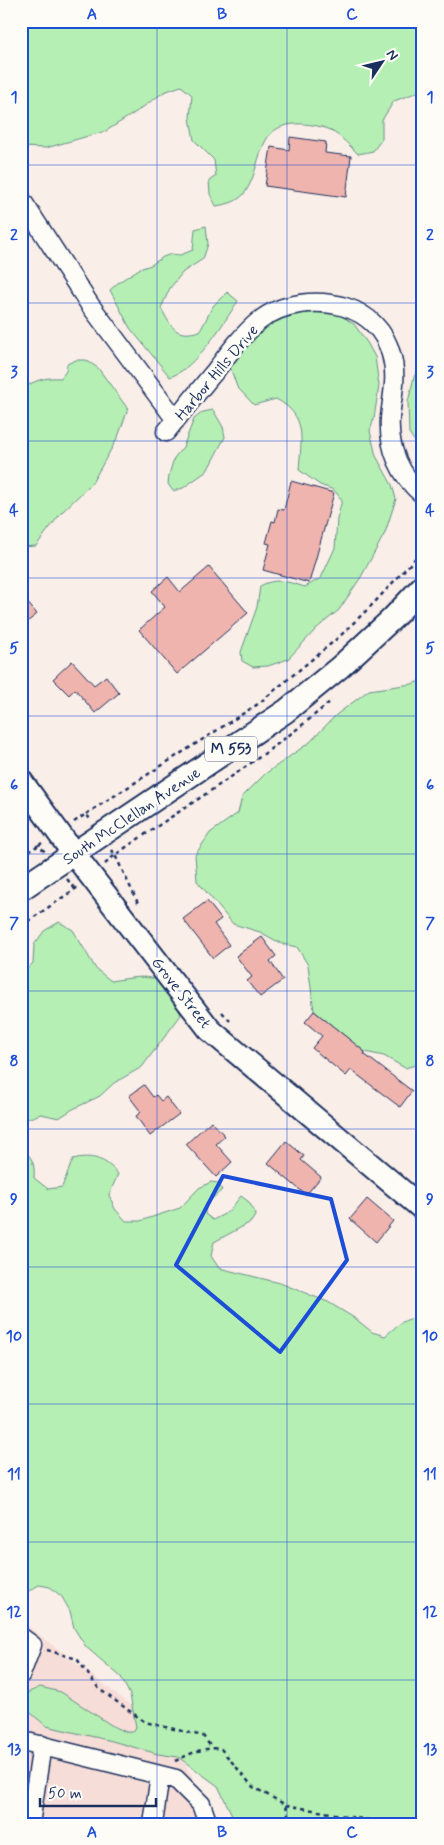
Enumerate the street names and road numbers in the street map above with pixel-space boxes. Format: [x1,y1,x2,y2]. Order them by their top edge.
street label: Harbor Hills Drive [171,321,263,425]
road number: M 553 [205,736,257,762]
street label: South McClellan Avenue [59,762,205,870]
street label: Grove Street [146,953,215,1033]

